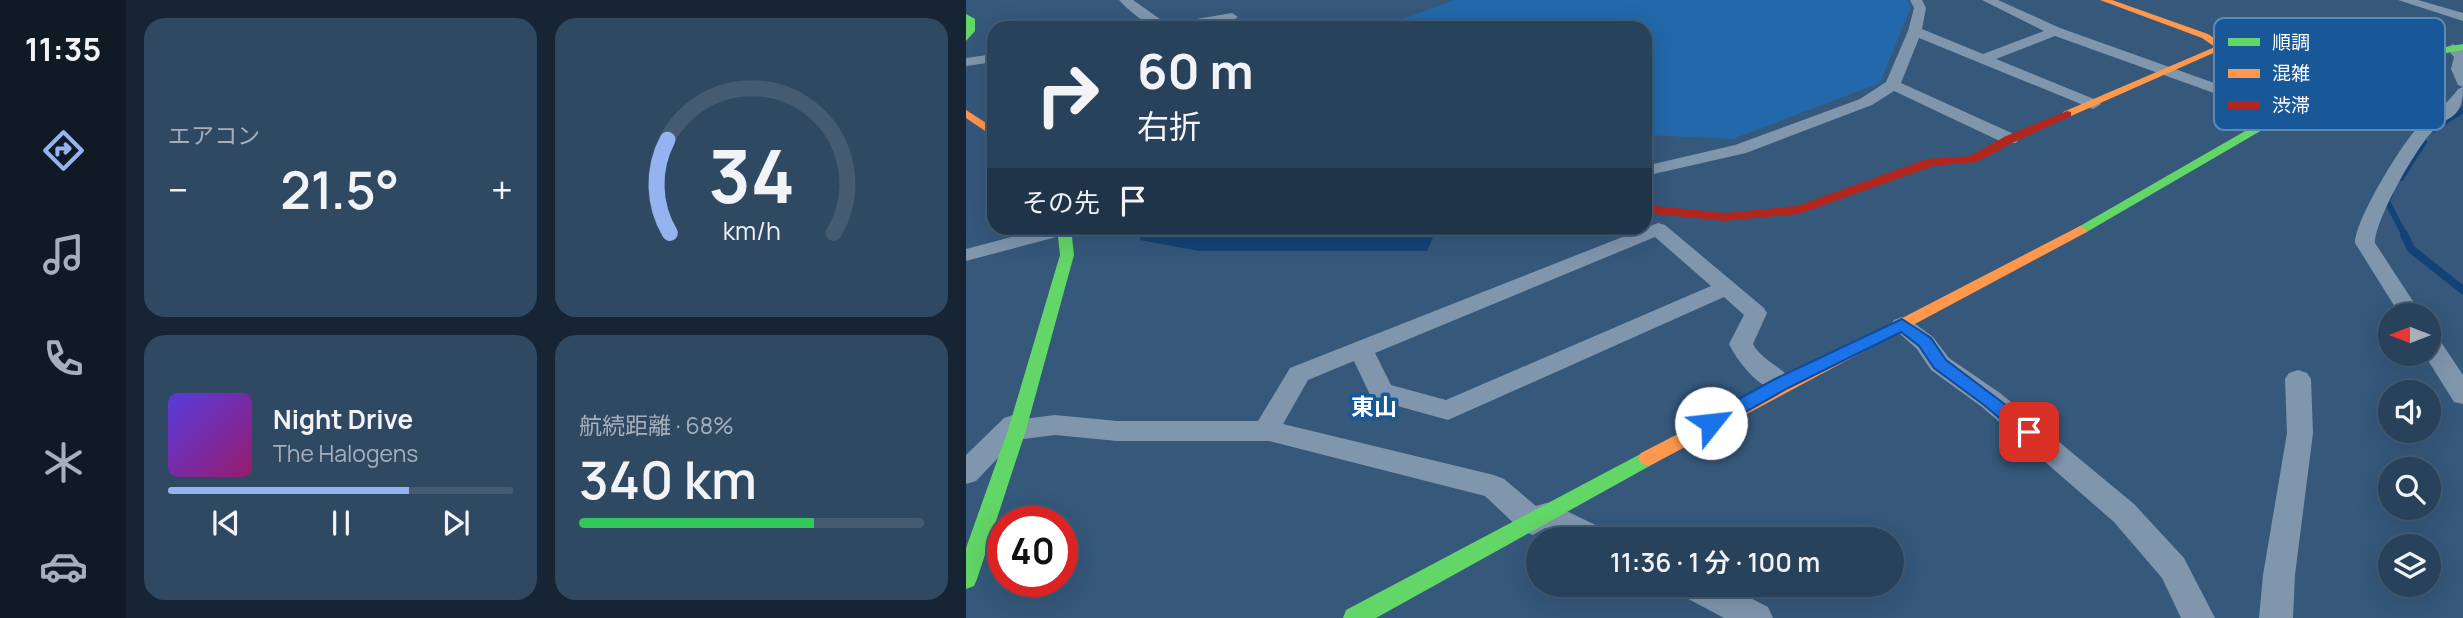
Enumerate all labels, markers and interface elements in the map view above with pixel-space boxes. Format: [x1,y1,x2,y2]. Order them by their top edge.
legend [2214,18,2445,130]
text: 11:35 [25,27,101,71]
text: 順調 [2272,29,2310,55]
text: 60 m [1137,37,1254,104]
icon: right [1022,49,1113,140]
text: 混雑 [2272,60,2310,86]
text: 渋滞 [2272,92,2310,118]
text: 右折 [1137,104,1201,148]
text: エアコン [168,119,260,151]
icon: directions [39,126,88,175]
text: 34 [708,126,795,226]
text: 21.5° [280,154,399,225]
text: − [168,163,189,215]
text: + [491,163,513,215]
icon: arrive [1114,182,1152,220]
text: その先 [1022,184,1100,220]
text: km/h [722,213,781,248]
icon: music [39,230,88,279]
north arrow [2378,303,2441,366]
map controls [2378,303,2441,597]
icon: phone [39,334,88,383]
button: sound [2378,380,2441,443]
position arrow [1674,386,1748,460]
district label: 東山 [1351,390,1397,422]
text: Night Drive [273,401,413,437]
pin [1999,402,2059,462]
text: 航続距離 · 68% [579,409,734,441]
icon: arrive [2010,413,2048,451]
text: The Halogens [273,437,418,469]
icon: climate [39,438,88,487]
text: 340 km [579,444,757,515]
button: search [2378,457,2441,520]
icon: previous [207,504,245,542]
icon: pause [322,504,360,542]
icon: next [437,504,475,542]
speed limit sign: 40 [987,506,1078,597]
button: layers [2378,534,2441,597]
icon: car [39,542,88,591]
text: 11:36 · 1 分 · 100 m [1610,544,1820,580]

